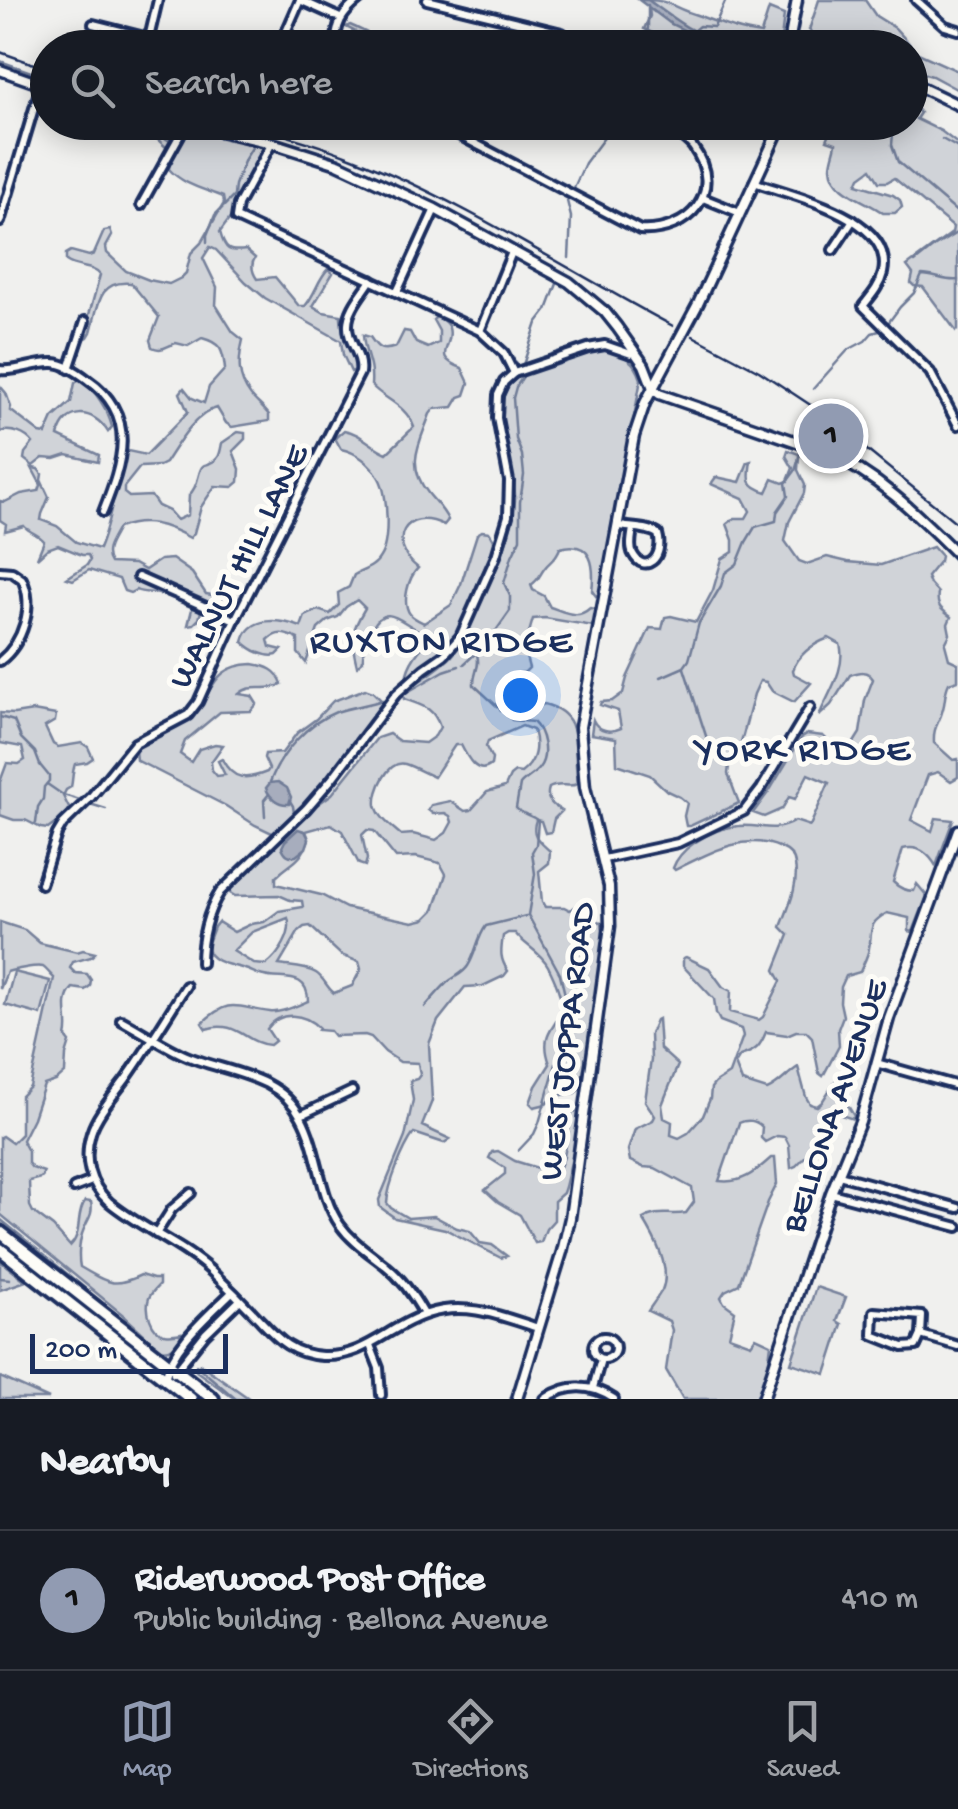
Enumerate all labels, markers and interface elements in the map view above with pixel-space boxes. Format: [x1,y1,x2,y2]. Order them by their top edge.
search box [30,30,928,140]
icon: search [65,58,120,113]
text: Search here [145,63,332,107]
pin: 1 [798,398,864,474]
street label: WALNUT HILL LANE [162,438,321,696]
district label: RUXTON RIDGE [310,622,574,666]
your location [495,670,546,721]
district label: YORK RIDGE [693,730,912,774]
street label: WEST JOPPA ROAD [532,900,607,1183]
street label: BELLONA AVENUE [774,974,900,1240]
scale bar [30,1329,228,1374]
text: 200 m [45,1335,117,1368]
text: Nearby [40,1440,170,1489]
text: Riderwood Post Office [135,1559,485,1603]
text: 1 [66,1581,79,1619]
text: 410 m [841,1581,918,1619]
text: Public building · Bellona Avenue [135,1603,548,1641]
tab: Map [120,1694,175,1787]
tab: Directions [414,1694,528,1787]
tab: Saved [767,1694,838,1787]

